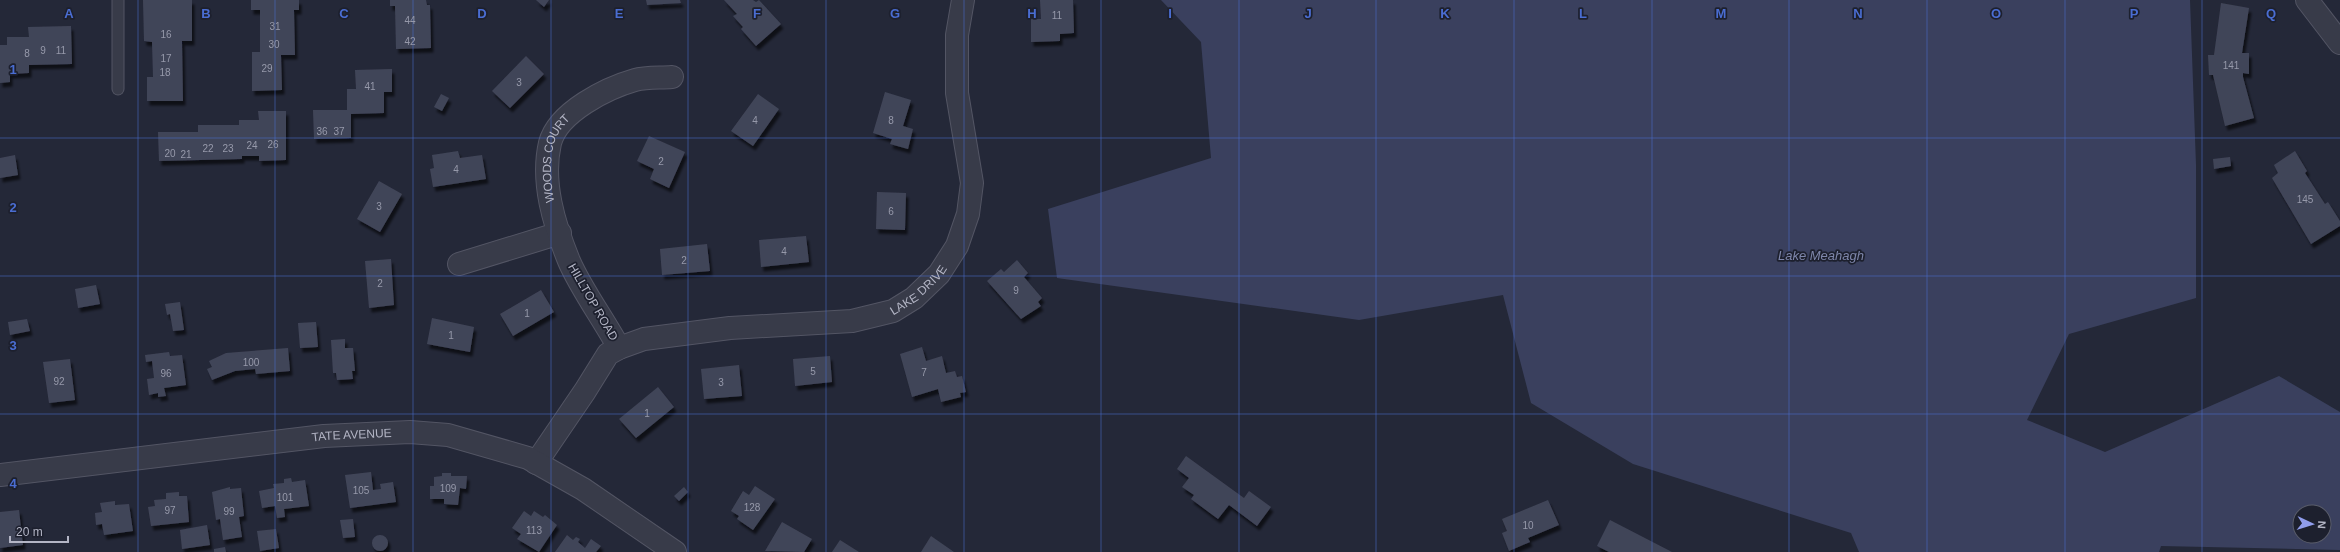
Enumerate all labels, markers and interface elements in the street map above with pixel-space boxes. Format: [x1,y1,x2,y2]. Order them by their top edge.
text: A [64,6,74,21]
text: B [201,6,211,21]
text: C [339,6,349,21]
text: D [477,6,487,21]
text: E [615,6,624,21]
text: F [753,6,761,21]
text: G [890,6,900,21]
text: H [1027,6,1037,21]
text: I [1168,6,1172,21]
text: J [1304,6,1312,21]
text: K [1440,6,1450,21]
text: L [1579,6,1587,21]
text: M [1716,6,1726,21]
text: N [1853,6,1863,21]
text: O [1991,6,2001,21]
text: P [2130,6,2139,21]
text: Q [2266,6,2276,21]
house number: 11 [1052,10,1063,21]
house number: 44 [404,15,416,26]
house number: 31 [269,21,281,32]
house number: 16 [160,29,172,40]
house number: 42 [404,36,416,47]
house number: 30 [268,39,280,50]
house number: 9 [40,45,46,56]
house number: 11 [56,45,67,56]
house number: 8 [24,48,30,59]
house number: 17 [160,53,172,64]
house number: 141 [2223,60,2240,71]
text: 1 [9,62,17,77]
house number: 29 [261,63,273,74]
house number: 18 [159,67,171,78]
house number: 3 [516,77,522,88]
house number: 41 [364,81,376,92]
street label: WOODS COURT [540,111,573,204]
house number: 4 [752,115,758,126]
house number: 8 [888,115,894,126]
house number: 36 [316,126,328,137]
house number: 37 [333,126,345,137]
house number: 26 [267,139,279,150]
house number: 24 [246,140,258,151]
house number: 22 [202,143,214,154]
house number: 23 [222,143,234,154]
house number: 20 [164,148,176,159]
house number: 21 [180,149,192,160]
house number: 2 [658,156,664,167]
house number: 4 [453,164,459,175]
house number: 145 [2297,194,2314,205]
text: 2 [9,200,17,215]
house number: 3 [376,201,382,212]
house number: 6 [888,206,894,217]
house number: 4 [781,246,787,257]
water label: Lake Meahagh [1778,248,1864,263]
house number: 2 [681,255,687,266]
street label: HILLTOP ROAD [565,261,621,343]
street label: LAKE DRIVE [887,262,950,318]
house number: 2 [377,278,383,289]
house number: 9 [1013,285,1019,296]
house number: 1 [524,308,530,319]
house number: 1 [448,330,454,341]
text: 3 [9,338,17,353]
house number: 100 [243,357,260,368]
house number: 5 [810,366,816,377]
house number: 7 [921,367,927,378]
house number: 96 [160,368,172,379]
house number: 92 [53,376,65,387]
house number: 3 [718,377,724,388]
house number: 1 [644,408,650,419]
street label: TATE AVENUE [311,426,392,444]
text: 4 [9,476,17,491]
house number: 109 [440,483,457,494]
house number: 105 [353,485,370,496]
house number: 101 [277,492,294,503]
house number: 128 [744,502,761,513]
north arrow [2292,504,2332,544]
house number: 97 [164,505,176,516]
house number: 99 [223,506,235,517]
scale bar [10,518,68,544]
house number: 10 [1522,520,1534,531]
text: N [2316,520,2328,529]
text: 20 m [16,525,43,539]
house number: 113 [526,525,542,536]

